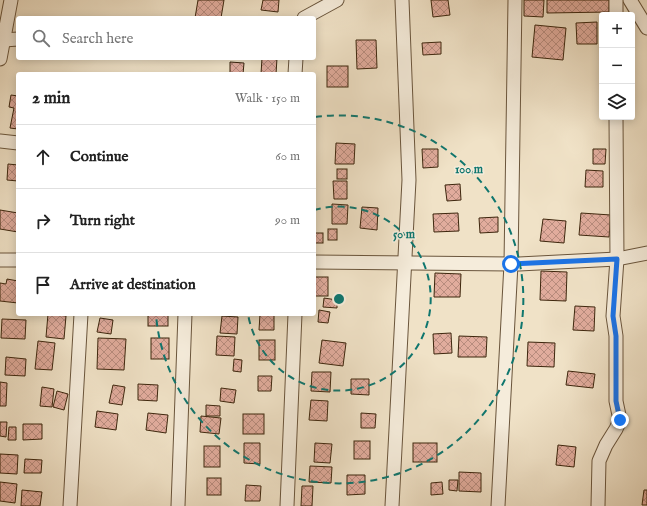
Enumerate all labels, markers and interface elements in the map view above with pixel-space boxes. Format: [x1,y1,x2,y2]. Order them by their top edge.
map controls [599,12,635,120]
button: + [599,12,635,48]
search box [16,16,316,60]
icon: search [30,27,52,49]
text: Search here [62,29,133,48]
button: − [599,48,635,84]
button: layers [599,84,635,120]
text: 2 min [32,88,70,109]
text: Walk · 150 m [235,90,300,107]
icon: ahead [32,146,54,168]
text: Continue [70,147,128,166]
text: 60 m [275,148,300,165]
text: 100 m [455,162,484,177]
icon: right [32,210,54,232]
text: Turn right [70,211,135,230]
text: 90 m [275,212,300,229]
text: 50 m [393,227,416,242]
route start [502,255,520,273]
icon: arrive [32,274,54,296]
text: Arrive at destination [70,275,196,294]
centre of rings [332,292,346,306]
route end [611,411,629,429]

